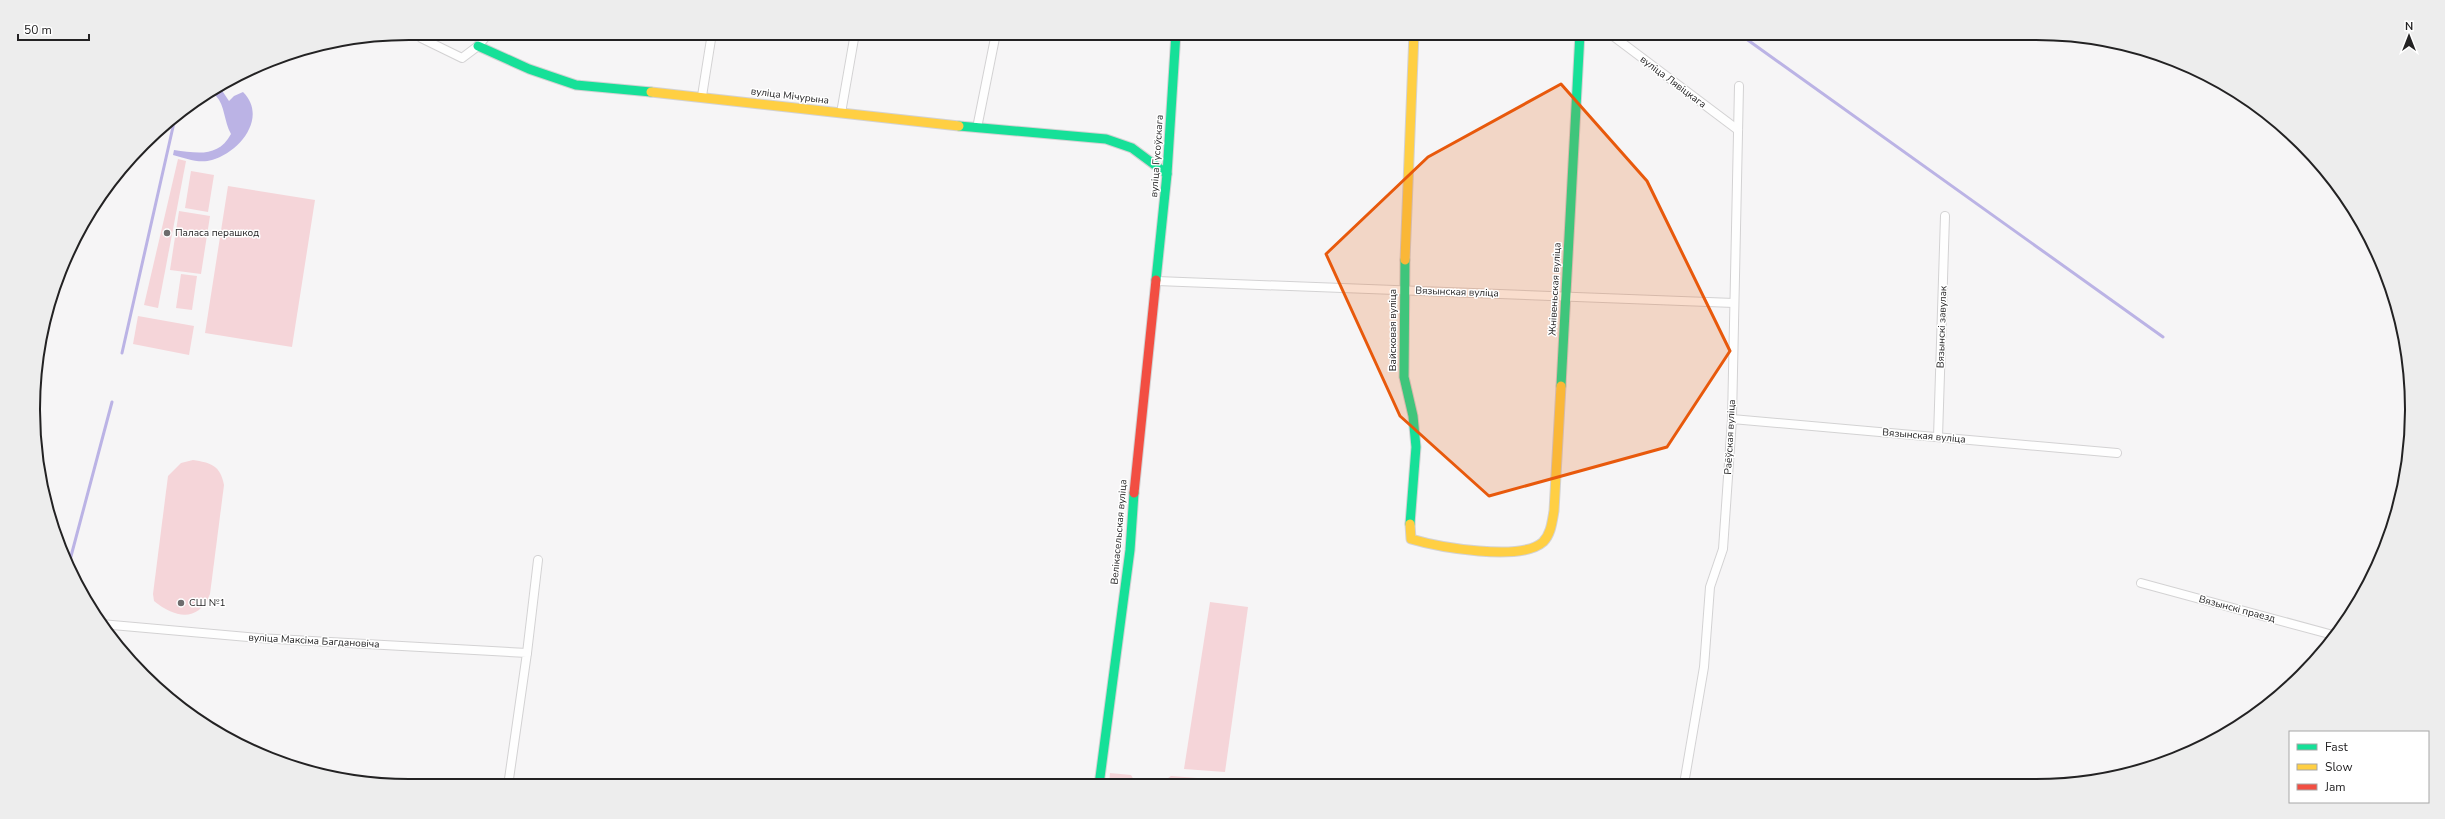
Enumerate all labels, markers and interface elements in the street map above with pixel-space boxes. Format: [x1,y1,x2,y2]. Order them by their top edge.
scale bar [18,16,89,42]
north arrow [2389,16,2429,56]
text: N [2405,19,2413,34]
text: 50 m [24,22,52,38]
street label: вуліца Лявіцкага [1637,52,1709,112]
street label: вуліца Мічурына [750,84,830,108]
street label: вуліца Гусоўскага [1147,114,1167,198]
place label: Паласа перашкод [175,226,259,240]
marker: Паласа перашкод [162,228,172,238]
street label: Жнівеньская вуліца [1546,242,1564,336]
street label: Вязынская вуліца [1415,284,1499,300]
street label: Вязынскі завулак [1934,285,1950,368]
street label: Вайсковая вуліца [1386,289,1400,371]
street label: Раёўская вуліца [1721,399,1739,475]
street label: Вязынская вуліца [1882,425,1966,447]
street label: Велікасельская вуліца [1107,479,1131,585]
street label: Вязынскі праезд [2197,592,2277,626]
place label: СШ №1 [189,596,226,610]
marker: СШ №1 [176,598,186,608]
street label: вуліца Максіма Багдановіча [248,631,380,651]
legend [2289,731,2429,803]
text: Fast [2325,739,2348,755]
text: Slow [2325,759,2353,775]
text: Jam [2324,779,2346,795]

